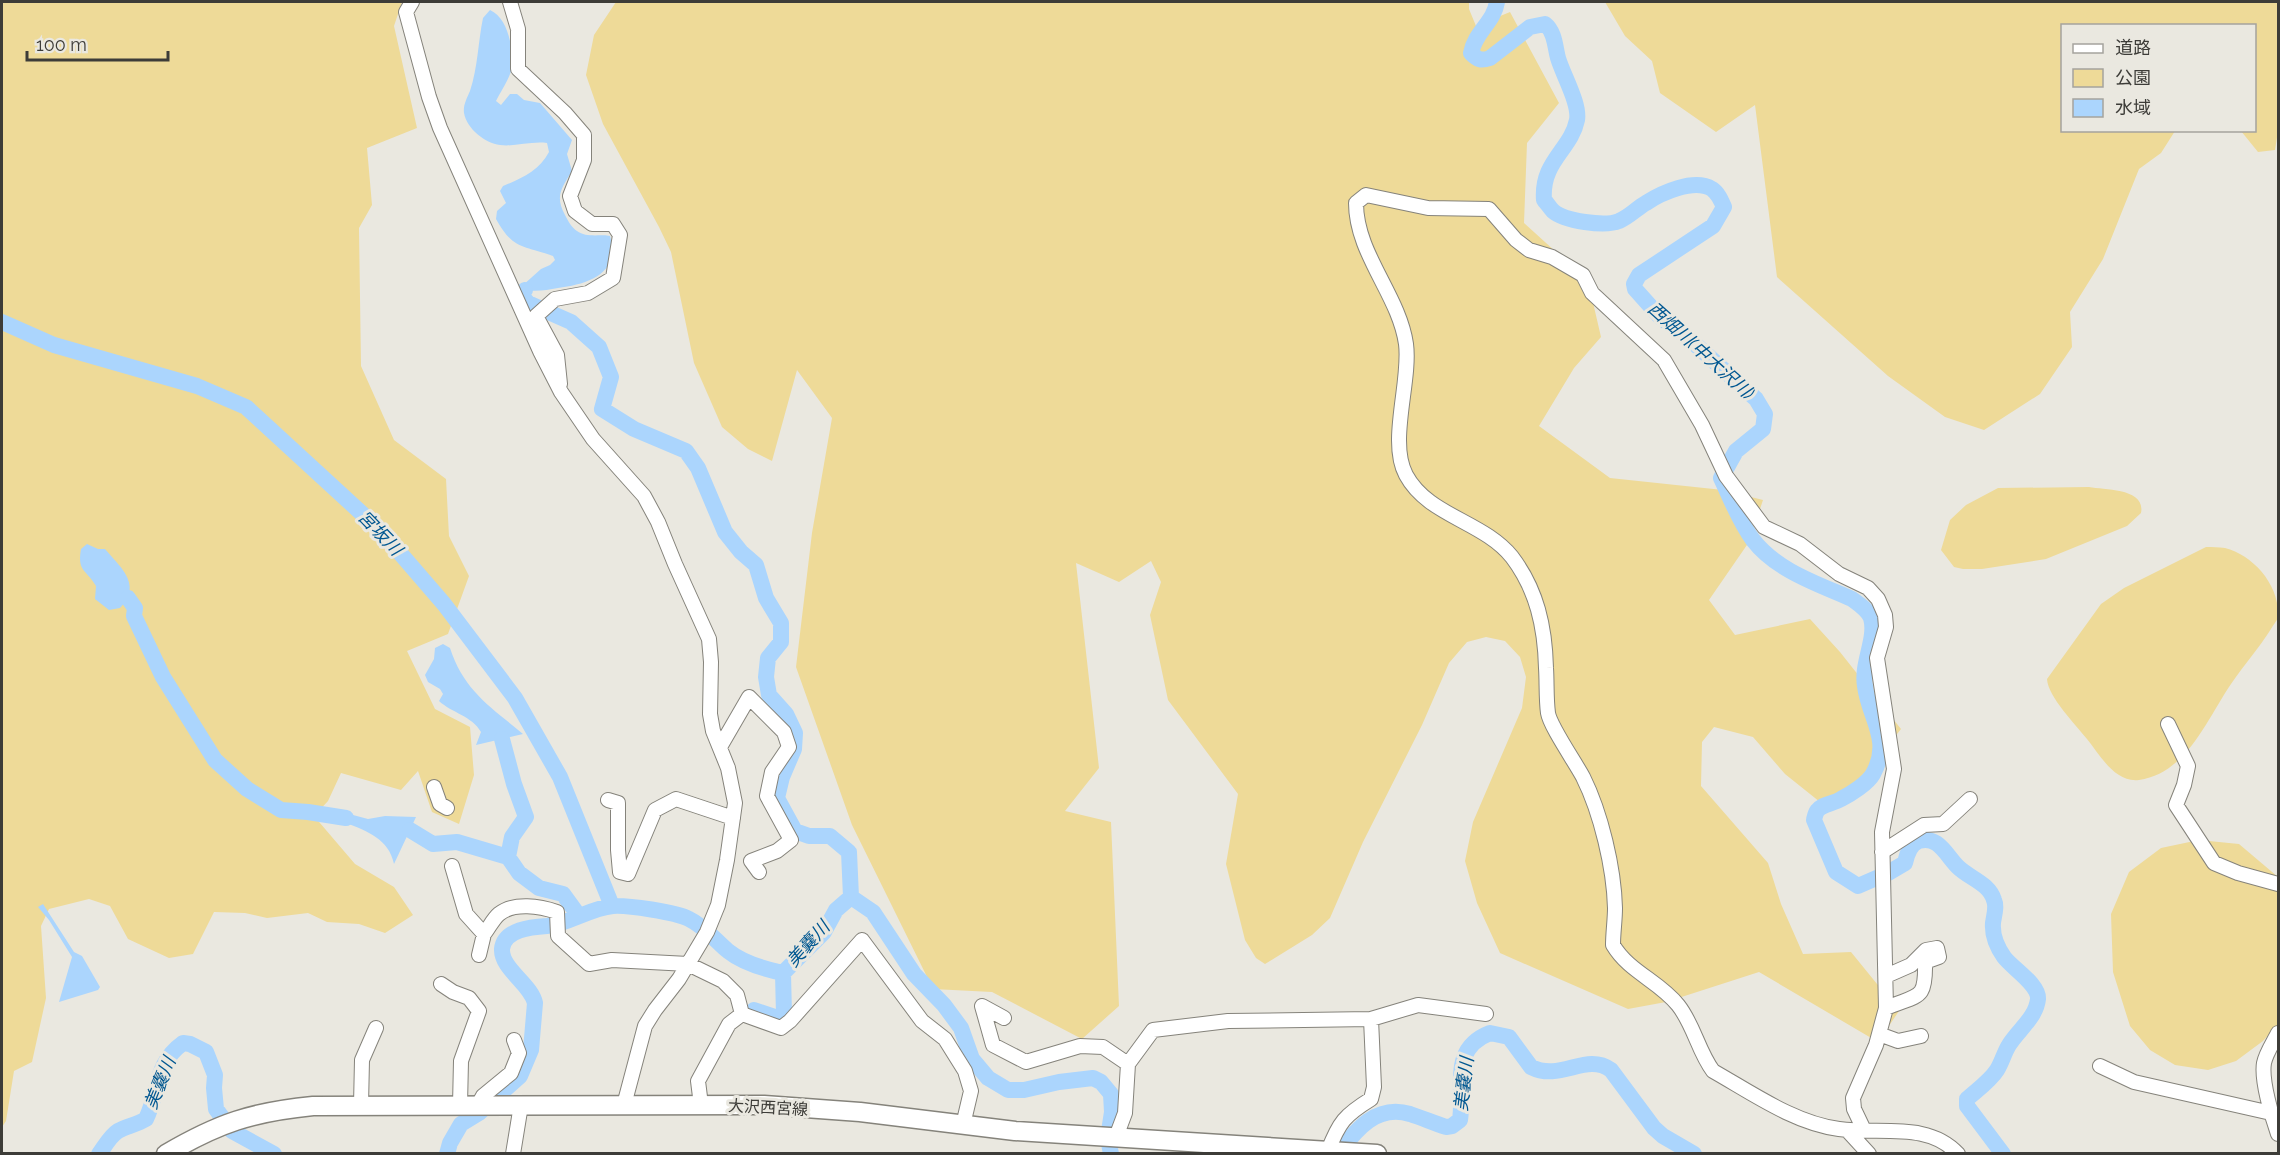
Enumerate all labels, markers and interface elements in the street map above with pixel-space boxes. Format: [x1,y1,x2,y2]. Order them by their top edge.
scale bar [27,24,168,62]
legend [2061,24,2256,132]
text: 100 m [36,34,87,55]
text: 道路 [2115,37,2151,58]
text: 公園 [2115,67,2151,88]
text: 水域 [2115,97,2151,118]
water label: 西畑川(中大沢川) [1644,298,1759,404]
water label: 宮坂川 [354,506,408,561]
water label: 美嚢川 [782,915,835,971]
water label: 美嚢川 [140,1052,180,1112]
water label: 美嚢川 [1450,1054,1477,1112]
street label: 大沢西宮線 [728,1096,808,1119]

